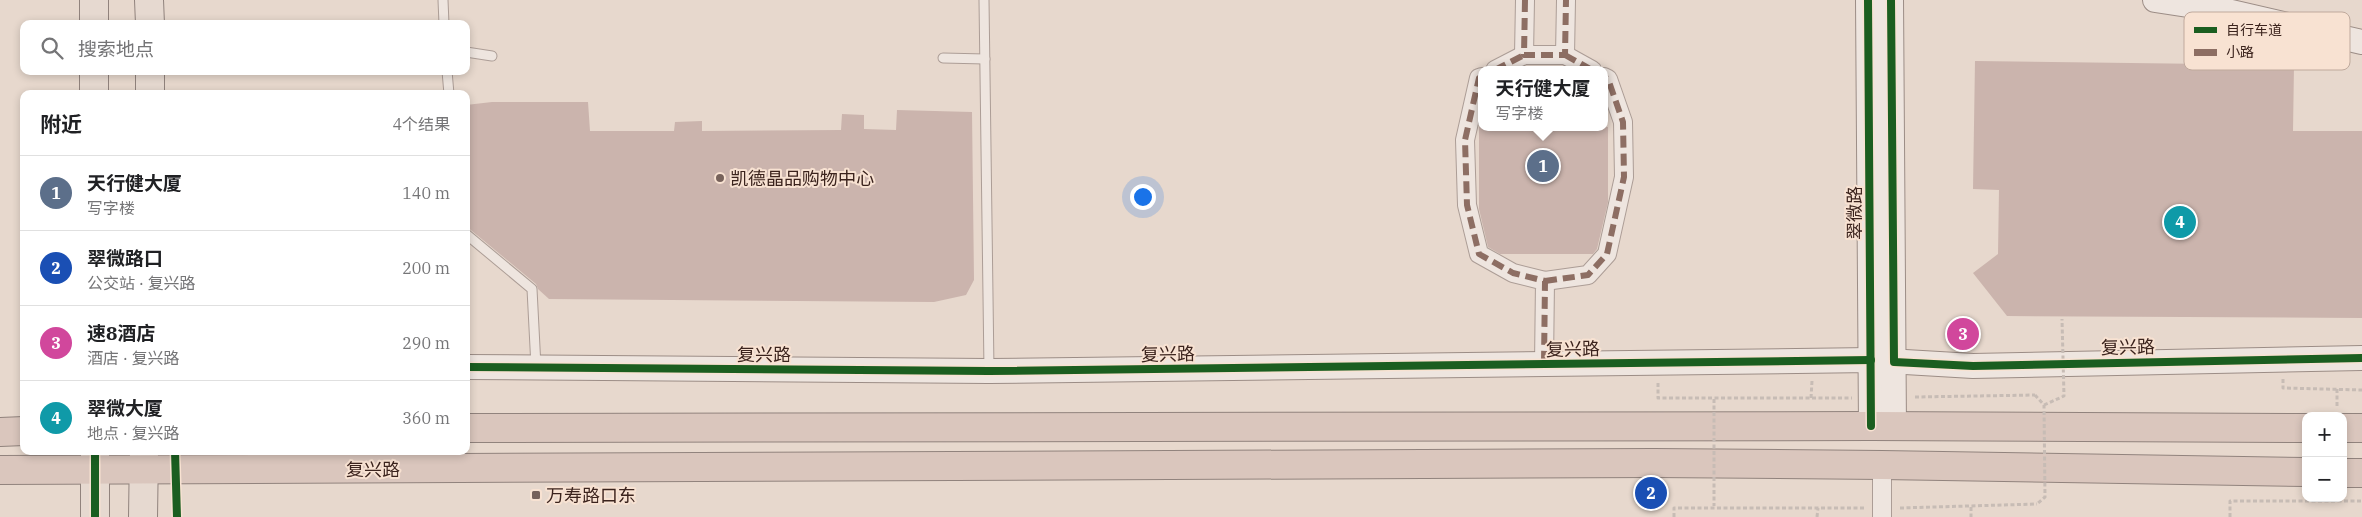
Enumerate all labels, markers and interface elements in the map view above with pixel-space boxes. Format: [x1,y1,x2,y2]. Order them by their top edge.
legend [2184,12,2350,70]
search box [20,20,470,75]
text: 自行车道 [2226,21,2282,39]
icon: search [38,34,66,62]
text: 搜索地点 [78,37,154,61]
text: 小路 [2226,43,2254,61]
popup [1478,66,1608,131]
text: 天行健大厦 [1495,76,1591,100]
text: 写字楼 [1495,103,1544,123]
text: 附近 [40,110,82,138]
text: 4个结果 [392,114,450,134]
pin: 1 [1527,147,1559,185]
place label: 凯德晶品购物中心 [730,167,874,190]
text: 天行健大厦 [87,171,182,195]
marker: 凯德晶品购物中心 [714,172,726,184]
text: 1 [51,183,61,203]
text: 140 m [402,183,450,203]
your location [1130,184,1156,210]
street label: 翠微路 [1843,186,1866,240]
text: 写字楼 [87,198,135,218]
pin: 4 [2164,203,2196,241]
text: 翠微路口 [87,246,163,270]
text: 2 [51,258,61,278]
text: 200 m [402,258,450,278]
text: 公交站 · 复兴路 [87,273,196,293]
pin: 3 [1947,315,1979,353]
text: 速8酒店 [87,321,155,345]
text: 3 [51,333,61,353]
text: 290 m [402,333,450,353]
street label: 复兴路 [2101,335,2155,359]
street label: 复兴路 [1546,337,1600,361]
street label: 复兴路 [1141,342,1195,366]
street label: 复兴路 [737,343,791,366]
text: 酒店 · 复兴路 [87,348,180,368]
text: 翠微大厦 [87,396,163,420]
text: 4 [51,408,61,428]
text: 360 m [402,408,450,428]
map controls [2302,412,2347,502]
button: + [2302,412,2347,457]
text: 地点 · 复兴路 [87,423,180,443]
button: − [2302,457,2347,502]
street label: 复兴路 [346,458,400,481]
pin: 2 [1635,474,1667,512]
place label: 万寿路口东 [546,484,636,507]
marker: 万寿路口东 [530,489,542,501]

